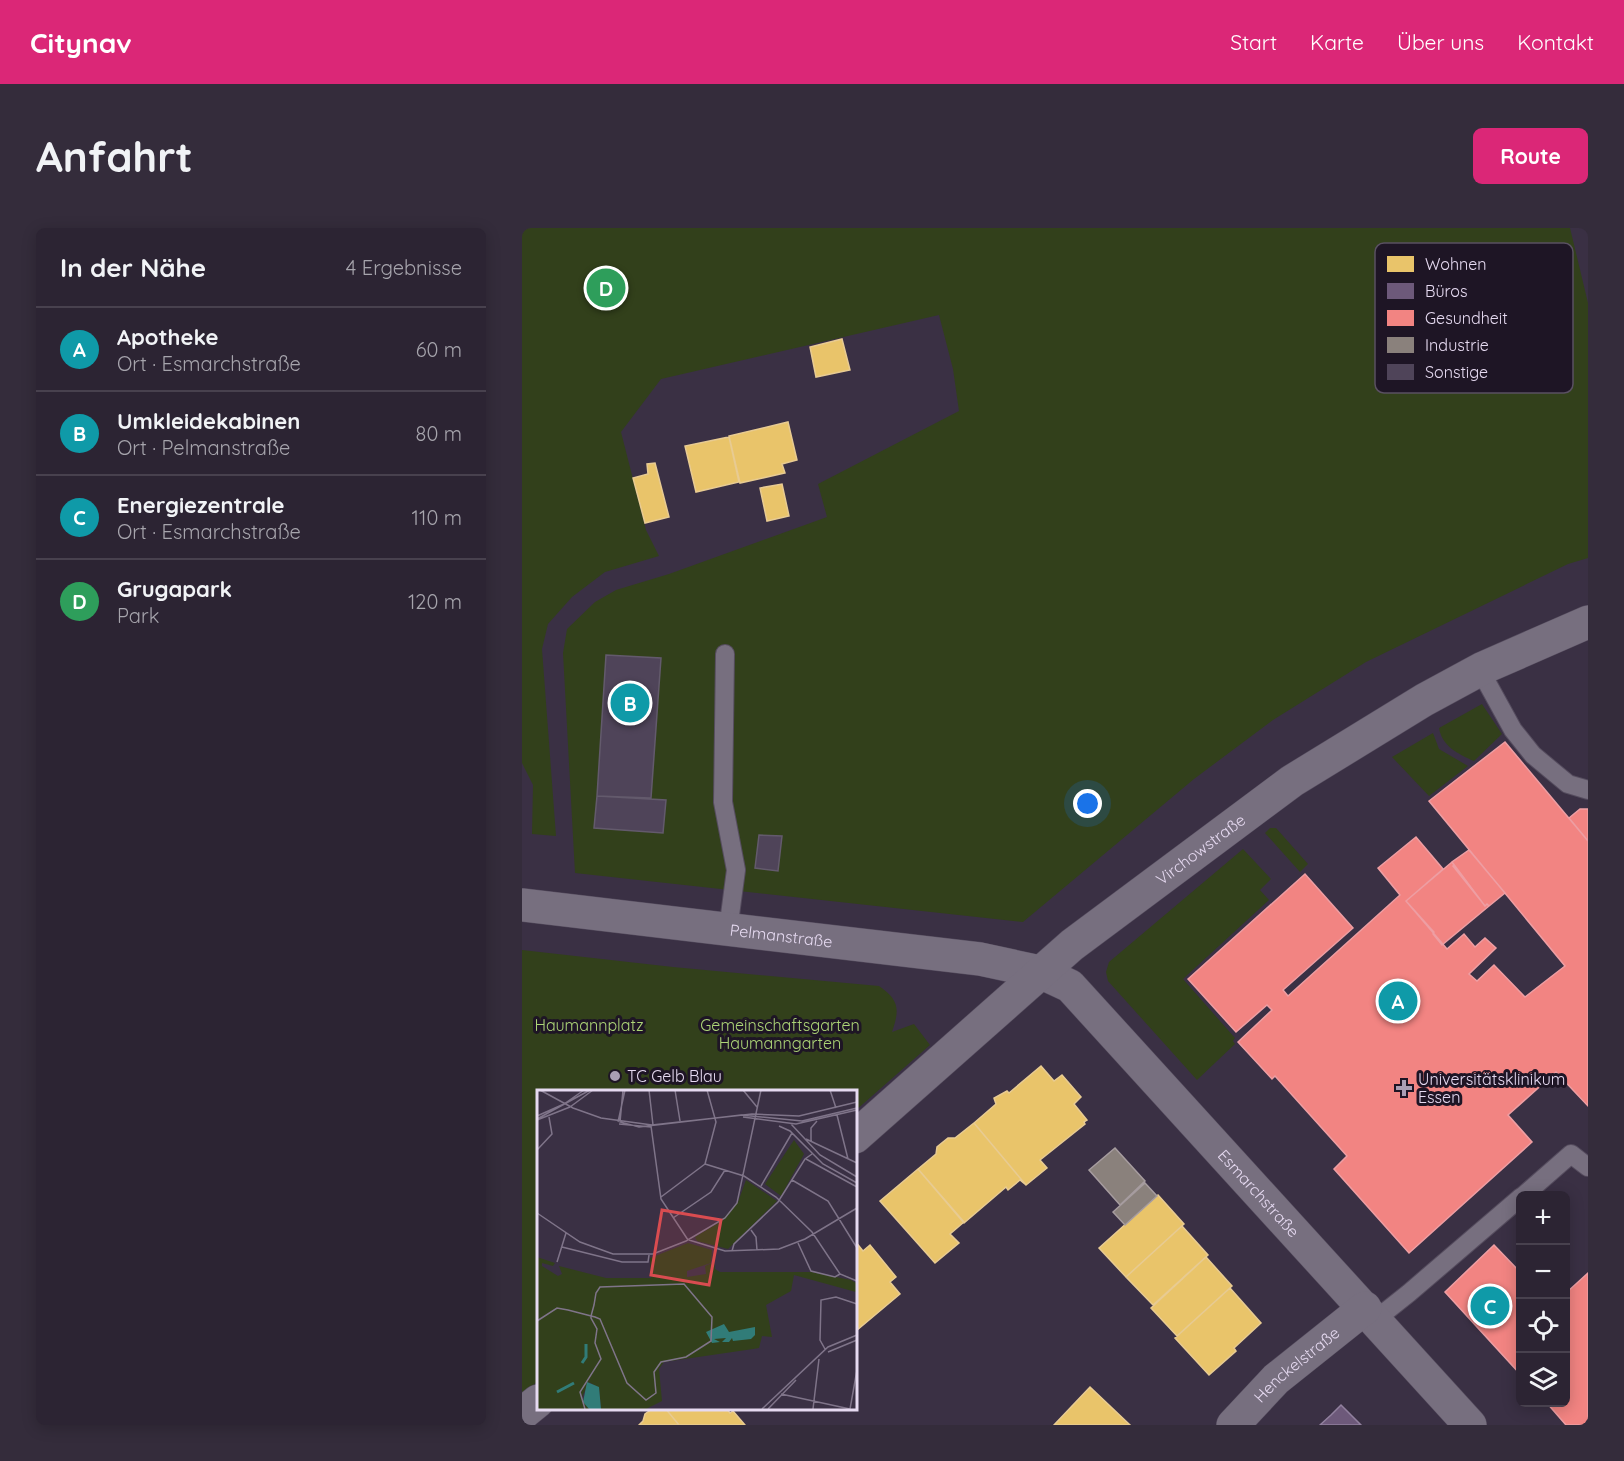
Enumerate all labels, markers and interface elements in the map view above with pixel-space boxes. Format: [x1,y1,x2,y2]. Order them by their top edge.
text: Citynav [30,25,132,60]
text: Start [1230,29,1277,55]
text: Karte [1310,29,1364,55]
text: Über uns [1397,29,1484,55]
text: Kontakt [1517,29,1594,55]
button: Route [1473,128,1588,184]
text: Anfahrt [36,130,193,183]
legend [1375,243,1573,393]
text: In der Nähe [60,251,206,284]
text: Wohnen [1425,254,1487,274]
text: 4 Ergebnisse [346,255,462,280]
pin: D [586,266,626,310]
text: Büros [1425,281,1468,301]
text: Gesundheit [1425,308,1508,328]
text: Apotheke [117,323,219,351]
text: Industrie [1425,335,1489,355]
text: A [73,337,86,362]
text: 60 m [416,337,462,362]
text: Ort · Esmarchstraße [117,351,301,376]
text: Sonstige [1425,362,1488,382]
text: Umkleidekabinen [117,407,300,435]
text: B [73,421,86,446]
text: 80 m [416,421,462,446]
text: Ort · Pelmanstraße [117,435,290,460]
text: Energiezentrale [117,491,284,519]
text: C [73,505,86,530]
text: 110 m [412,505,462,530]
text: Ort · Esmarchstraße [117,519,301,544]
text: Grugapark [117,575,232,603]
text: D [72,589,87,614]
text: 120 m [408,589,462,614]
text: Park [117,603,159,628]
pin: B [610,680,650,726]
your location [1073,789,1102,818]
street label: Virchowstraße [1152,809,1249,889]
street label: Pelmanstraße [729,920,834,952]
pin: A [1378,978,1418,1024]
park label: Haumannplatz [534,1015,644,1035]
park label: Gemeinschaftsgarten Haumanngarten [700,1015,860,1053]
place label: TC Gelb Blau [627,1066,722,1086]
marker: TC Gelb Blau [608,1069,622,1083]
place label: Universitätsklinikum Essen [1418,1069,1565,1107]
marker: Universitätsklinikum Essen [1395,1079,1413,1097]
inset map [537,1090,856,1410]
street label: Esmarchstraße [1214,1145,1304,1241]
map controls [1516,1191,1570,1407]
button: + [1516,1191,1570,1245]
button: − [1516,1245,1570,1299]
pin: C [1470,1284,1510,1328]
button: locate [1516,1299,1570,1353]
street label: Henckelstraße [1249,1322,1343,1406]
button: layers [1516,1353,1570,1407]

